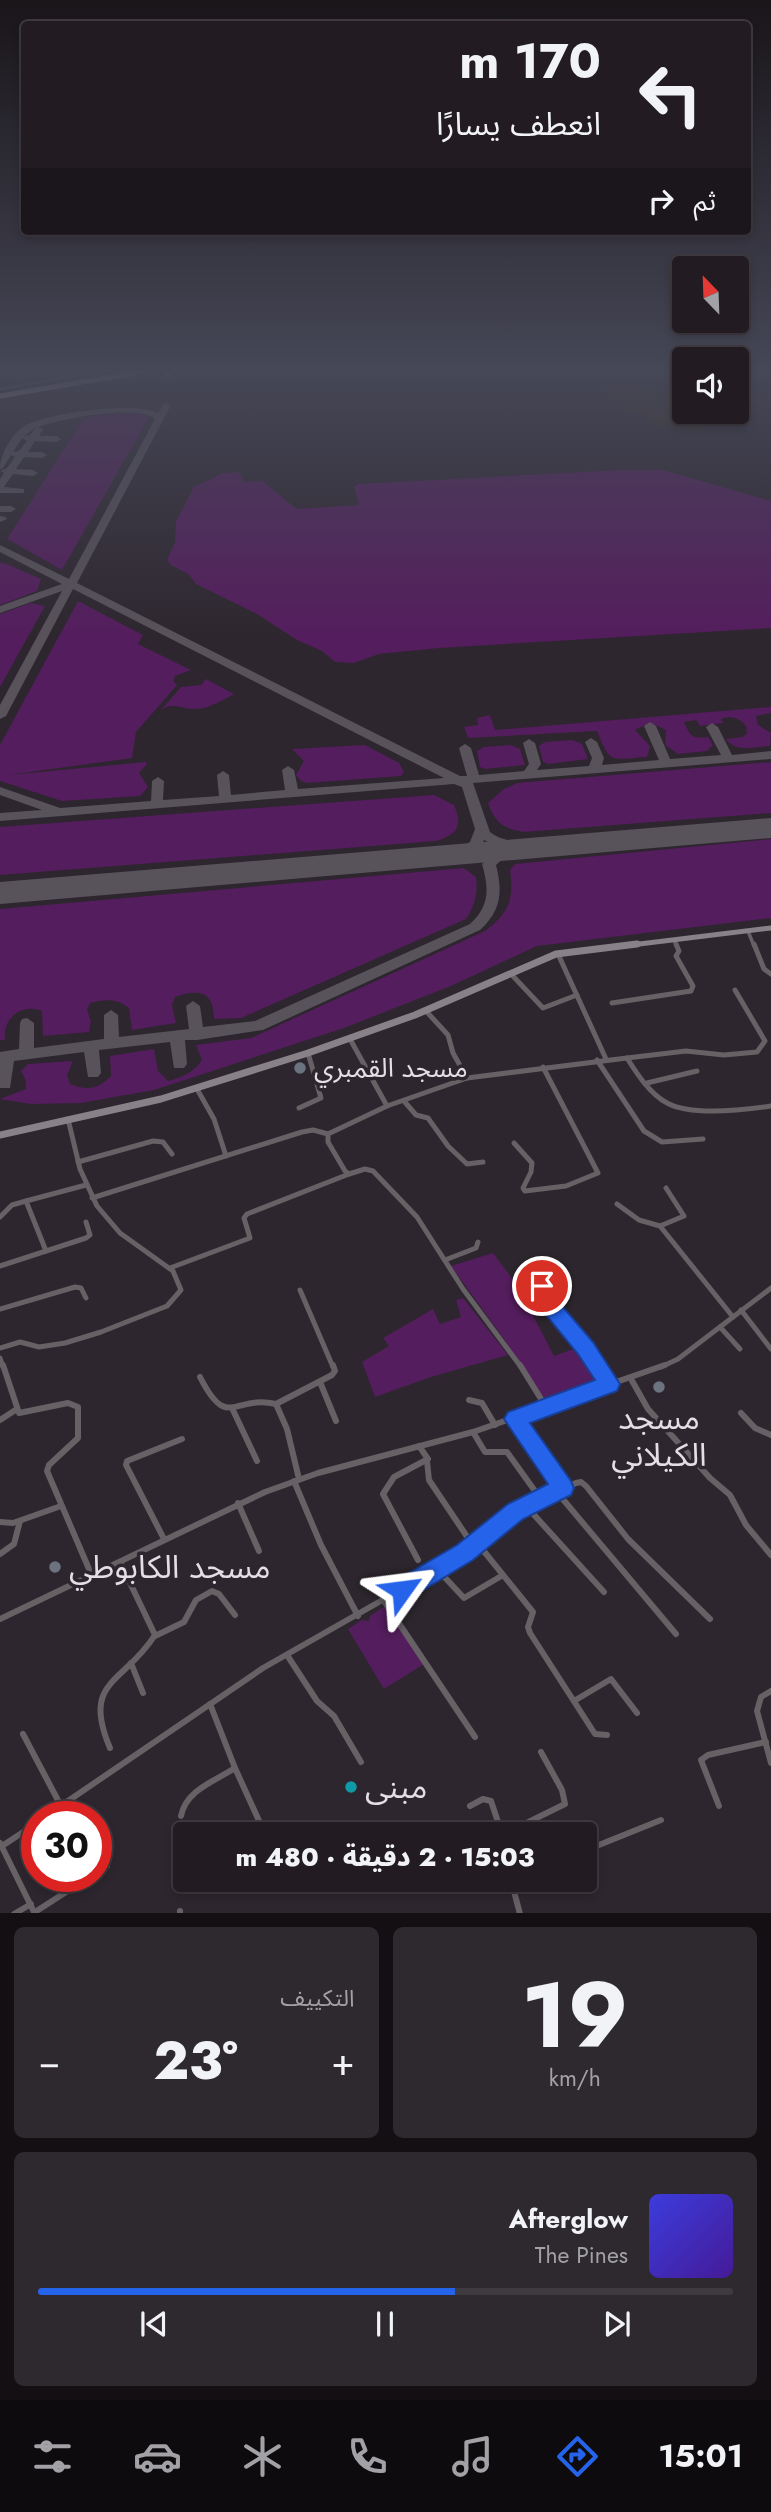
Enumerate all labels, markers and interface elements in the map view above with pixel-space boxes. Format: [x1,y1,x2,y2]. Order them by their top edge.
text: 170 m [459,26,601,96]
icon: left [625,49,716,140]
text: انعطف يسارًا [436,101,601,147]
icon: right [642,182,680,220]
text: ثم [694,182,716,220]
north arrow [672,256,749,332]
map controls [672,256,749,424]
button: sound [672,347,749,424]
place label: مسجد القمبري [314,1049,468,1088]
marker: مسجد القمبري [292,1060,308,1076]
pin [512,1256,572,1316]
icon: arrive [523,1267,561,1305]
marker: مسجد الكيلاني [651,1379,667,1395]
place label: مسجد الكيلاني [611,1395,707,1479]
place label: مسجد الكابوطي [69,1544,270,1591]
position arrow [365,1553,439,1627]
marker: مسجد الكابوطي [47,1559,63,1575]
place label: مبنى [365,1764,427,1810]
marker: مبنى [343,1779,359,1795]
speed limit sign: 30 [21,1801,112,1892]
text: 15:03 · 2 دقيقة · 480 m [236,1838,534,1876]
text: 19 [521,1950,628,2081]
text: التكييف [280,1981,355,2015]
text: 23° [153,2023,238,2099]
text: − [38,2034,60,2089]
text: + [331,2034,355,2089]
text: km/h [549,2061,601,2095]
text: Afterglow [509,2200,628,2238]
text: The Pines [535,2238,628,2272]
icon: previous [135,2305,173,2343]
icon: pause [366,2305,404,2343]
icon: next [598,2305,636,2343]
icon: filters [28,2432,77,2481]
icon: car [133,2432,182,2481]
icon: climate [238,2432,287,2481]
icon: phone [343,2432,392,2481]
icon: music [448,2432,497,2481]
icon: directions [553,2432,602,2481]
text: 15:01 [658,2433,743,2479]

